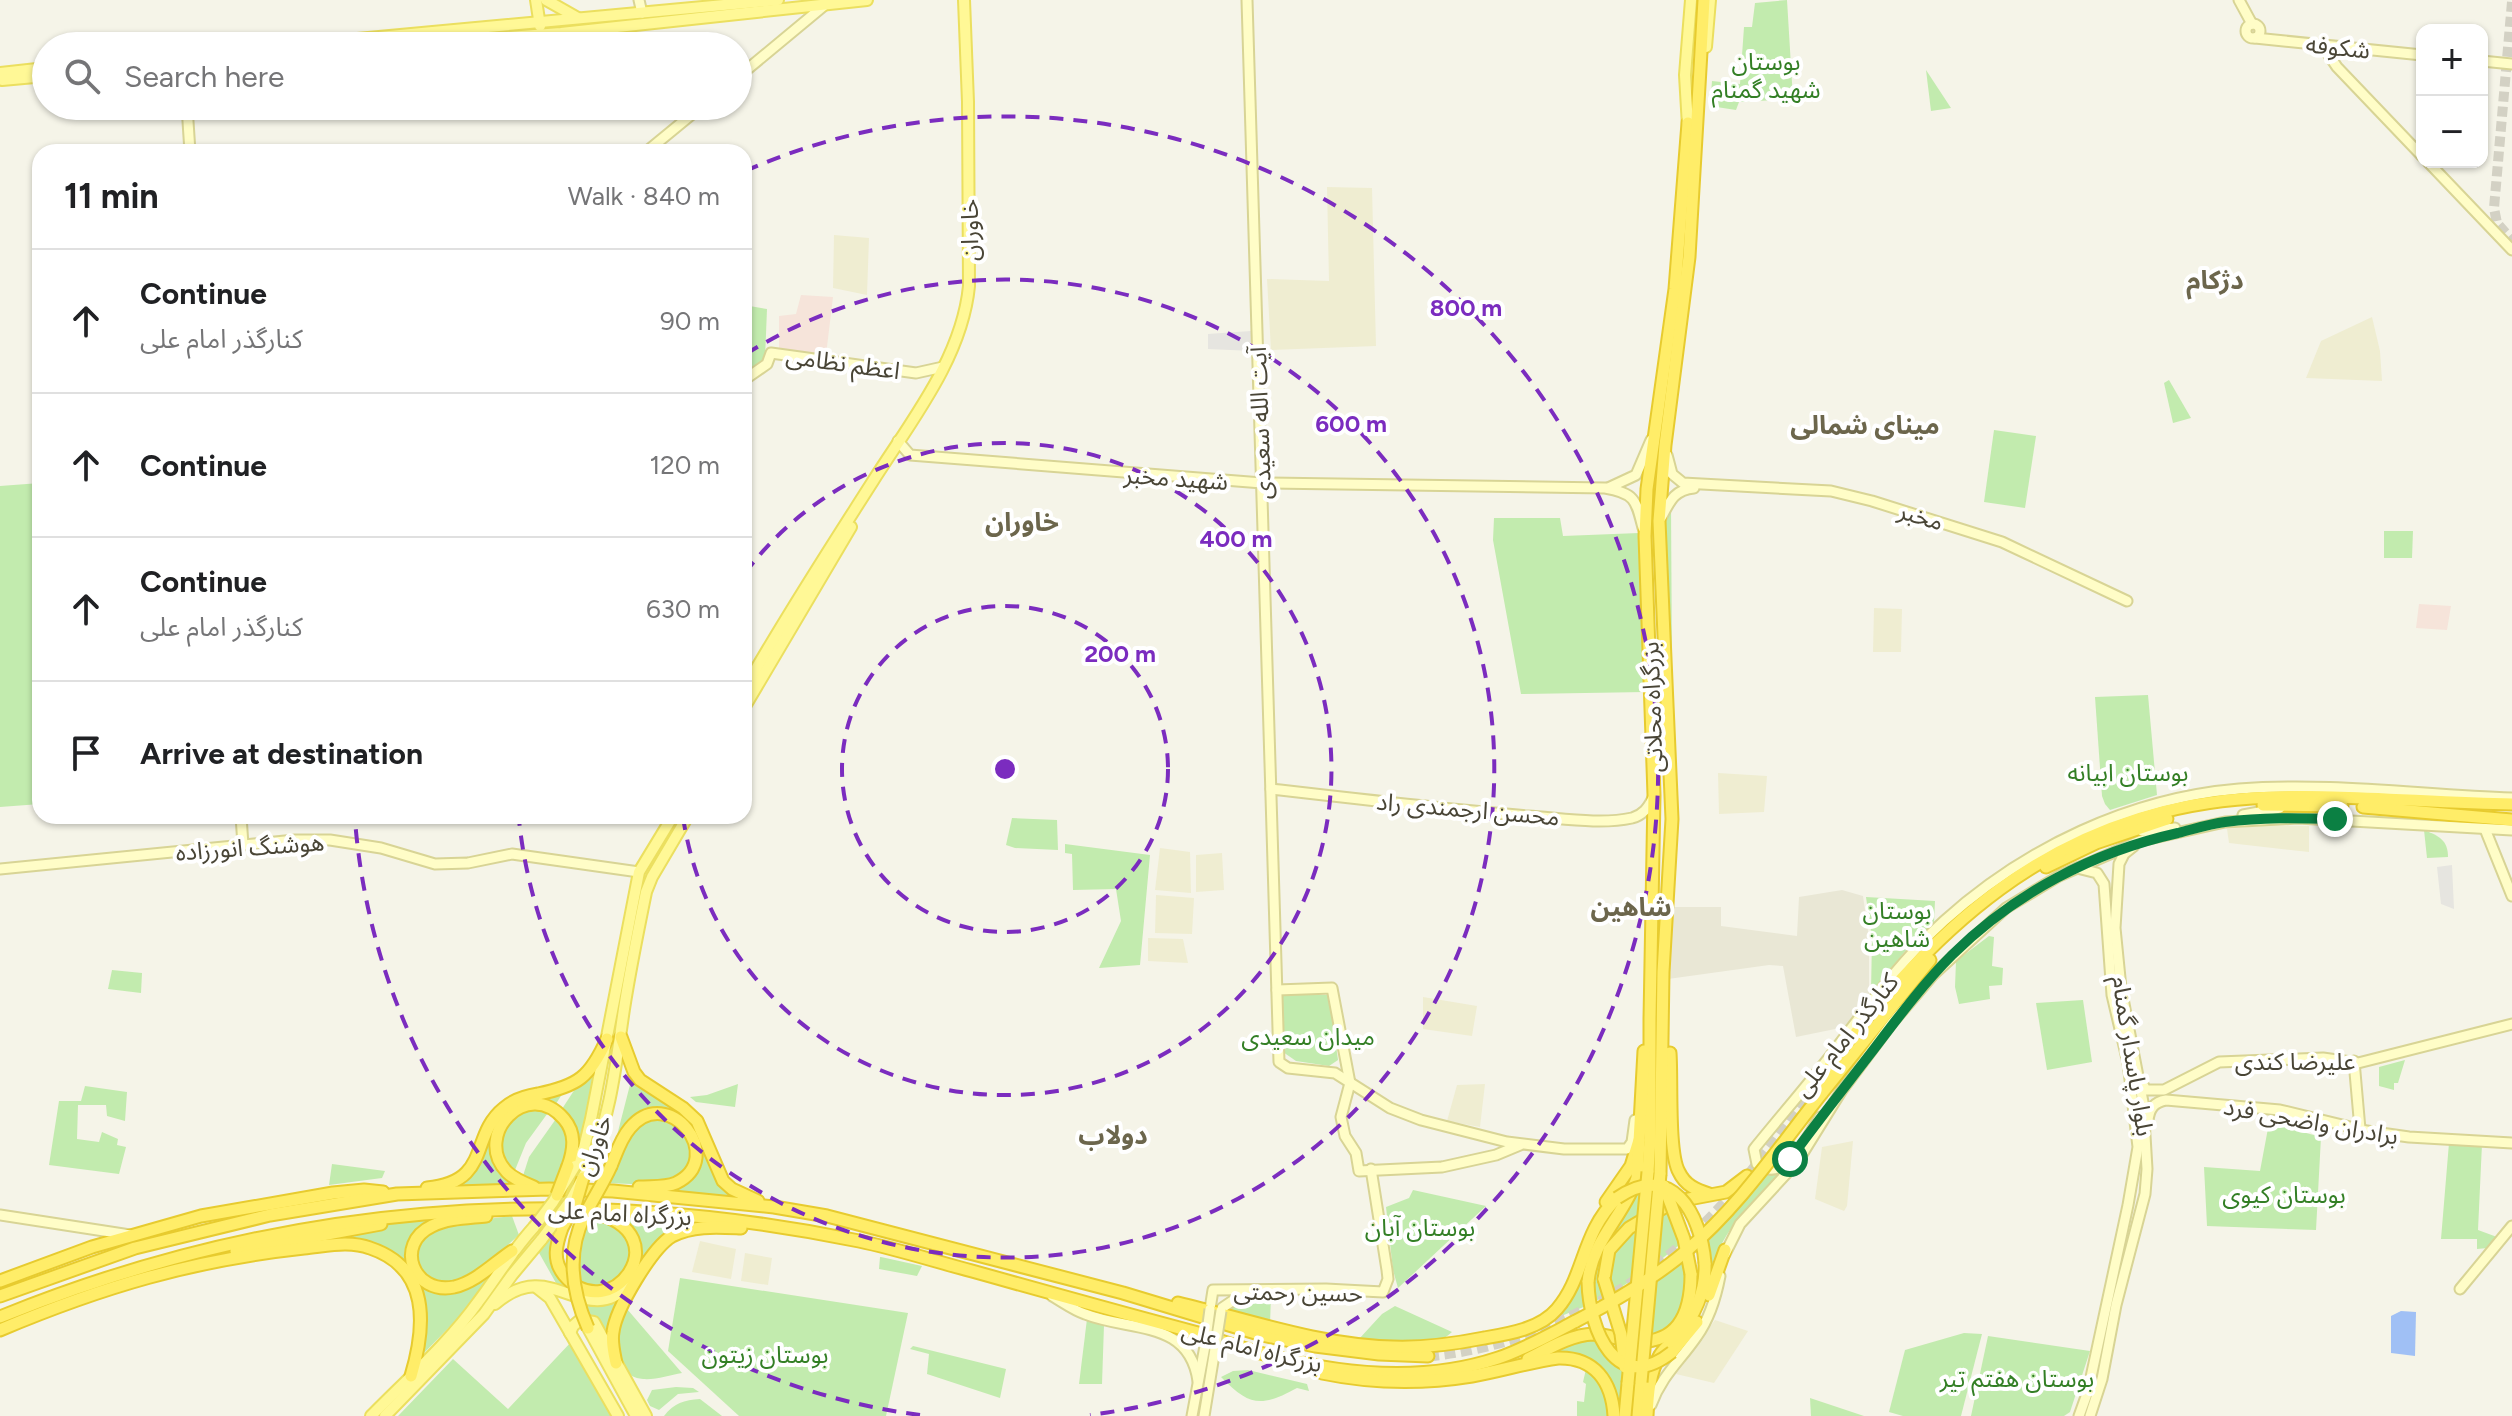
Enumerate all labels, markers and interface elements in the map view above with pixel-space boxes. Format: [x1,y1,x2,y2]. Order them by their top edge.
map controls [2416,24,2488,168]
button: + [2416,24,2488,96]
street label: شکوفه [2304,29,2372,65]
search box [32,32,752,120]
park label: بوستان شهید گمنام [1711,47,1821,108]
icon: search [60,54,104,98]
text: Search here [124,58,284,95]
button: − [2416,96,2488,168]
text: 11 min [64,176,159,217]
text: Walk · 840 m [568,180,720,212]
street label: خاوران [955,199,984,261]
district label: دژکام [2186,264,2244,300]
text: Continue [140,275,267,312]
text: 800 m [1430,293,1502,322]
icon: ahead [64,299,108,343]
text: 90 m [660,305,720,337]
text: کنارگذر امام علی [140,323,303,355]
street label: اعظم نظامی [784,341,902,388]
street label: آیت الله سعیدی [1243,345,1277,500]
text: 600 m [1315,409,1387,438]
district label: مینای شمالی [1790,409,1940,441]
icon: ahead [64,443,108,487]
text: Continue [140,447,267,484]
text: 120 m [650,449,720,481]
street label: شهید مخبر [1122,460,1229,496]
street label: مخبر [1894,495,1947,537]
district label: خاوران [985,506,1059,538]
text: 400 m [1200,524,1272,553]
text: Continue [140,563,267,600]
icon: ahead [64,587,108,631]
text: 630 m [646,593,720,625]
text: کنارگذر امام علی [140,611,303,643]
text: 200 m [1084,639,1156,668]
street label: بزرگراه محلاتی [1635,641,1669,773]
icon: arrive [64,731,108,775]
text: Arrive at destination [140,735,423,772]
centre of rings [991,755,1019,783]
park label: بوستان ابیانه [2067,758,2189,787]
street label: محسن ارجمندی راد [1375,787,1561,831]
route end [2317,801,2353,837]
street label: هوشنگ انورزاده [175,827,325,867]
district label: شاهین [1590,891,1672,923]
park label: بوستان شاهین [1863,896,1931,953]
street label: کنارگذر امام علی [1787,967,1908,1105]
street label: بلوار پاسدار گمنام [2102,974,2160,1139]
park label: میدان سعیدی [1241,1022,1375,1051]
street label: علیرضا کندی [2235,1047,2355,1076]
street label: برادران واضحی فرد [2221,1091,2401,1151]
street label: خاوران [570,1111,618,1179]
district label: دولاب [1078,1119,1148,1151]
route start [1772,1141,1808,1177]
park label: بوستان کیوی [2222,1180,2346,1209]
street label: بزرگراه امام علی [547,1195,693,1235]
park label: بوستان آبان [1365,1213,1475,1242]
street label: حسین رحمتی [1233,1276,1363,1308]
street label: بزرگراه امام علی [1178,1316,1325,1382]
park label: بوستان زیتون [702,1340,828,1369]
park label: بوستان هفتم تیر [1939,1364,2094,1396]

